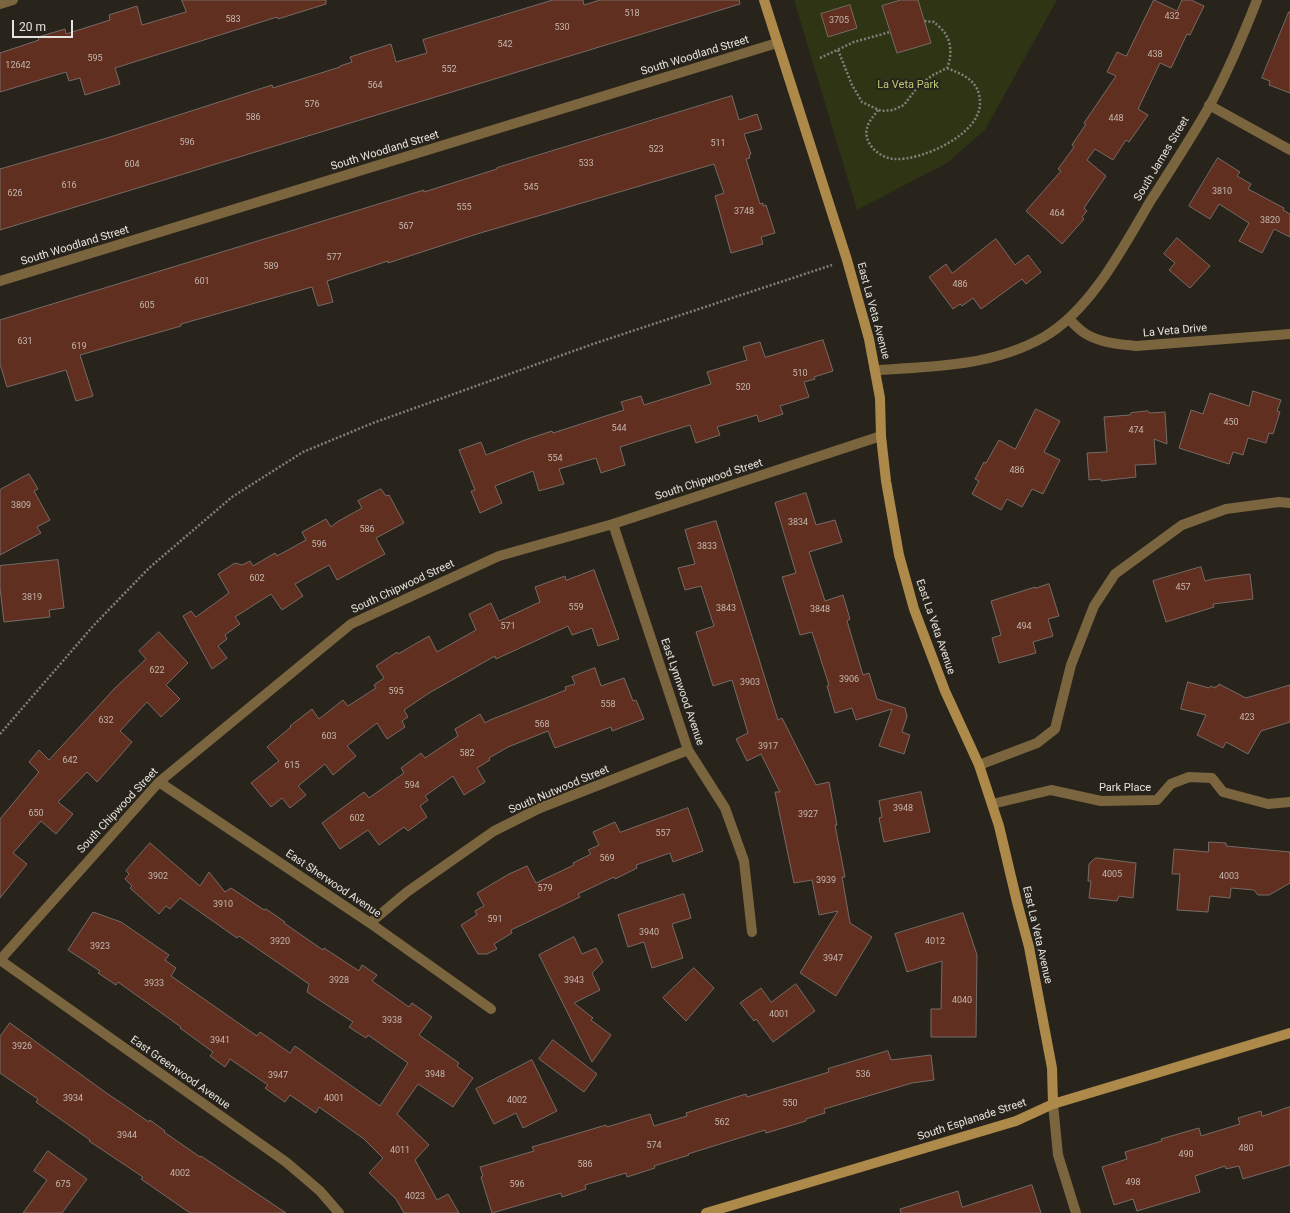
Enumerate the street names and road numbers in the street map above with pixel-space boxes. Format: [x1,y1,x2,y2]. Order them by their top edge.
street label: South Woodland Street [639,33,751,79]
street label: South James Street [1132,114,1192,204]
street label: South Woodland Street [329,128,441,174]
street label: South Woodland Street [19,223,131,269]
street label: East La Veta Avenue [854,261,892,361]
street label: La Veta Drive [1142,322,1208,340]
street label: South Chipwood Street [654,456,764,504]
street label: South Chipwood Street [349,557,457,617]
street label: East La Veta Avenue [913,578,957,676]
street label: East Lynnwood Avenue [657,637,707,747]
street label: South Nutwood Street [507,763,611,817]
street label: South Chipwood Street [75,766,161,856]
street label: Park Place [1099,781,1151,795]
street label: East Sherwood Avenue [283,847,383,921]
street label: East La Veta Avenue [1019,885,1055,985]
street label: East Greenwood Avenue [128,1034,232,1112]
street label: South Esplanade Street [916,1096,1028,1144]

